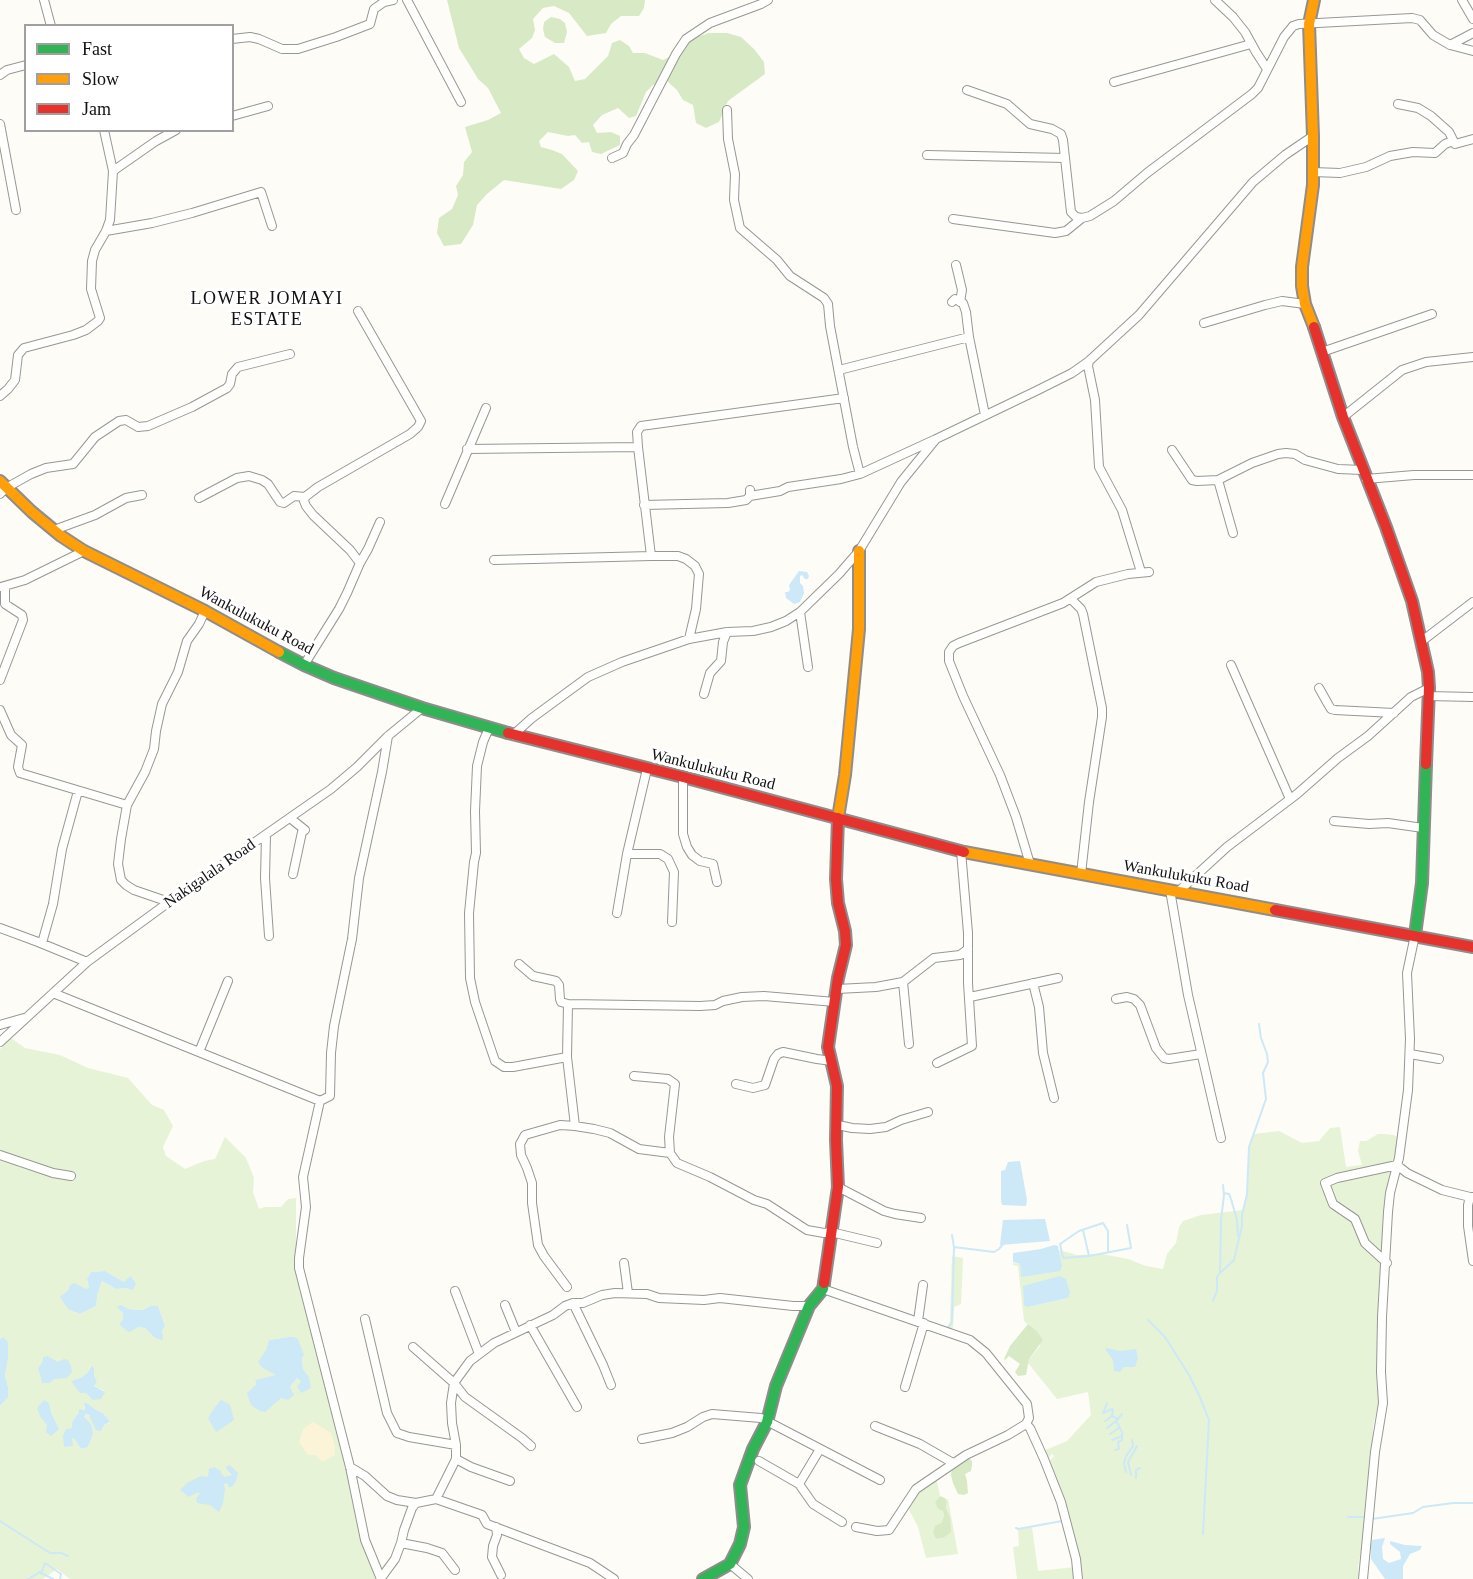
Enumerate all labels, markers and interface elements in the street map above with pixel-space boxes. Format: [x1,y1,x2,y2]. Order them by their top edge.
legend [24,24,234,132]
text: Fast [82,39,112,59]
text: Slow [82,69,119,89]
text: Jam [82,99,111,119]
district label: LOWER JOMAYI ESTATE [191,288,343,330]
street label: Wankulukuku Road [195,583,317,659]
street label: Wankulukuku Road [649,745,777,795]
street label: Nakigalala Road [161,835,259,913]
street label: Wankulukuku Road [1122,857,1250,897]

